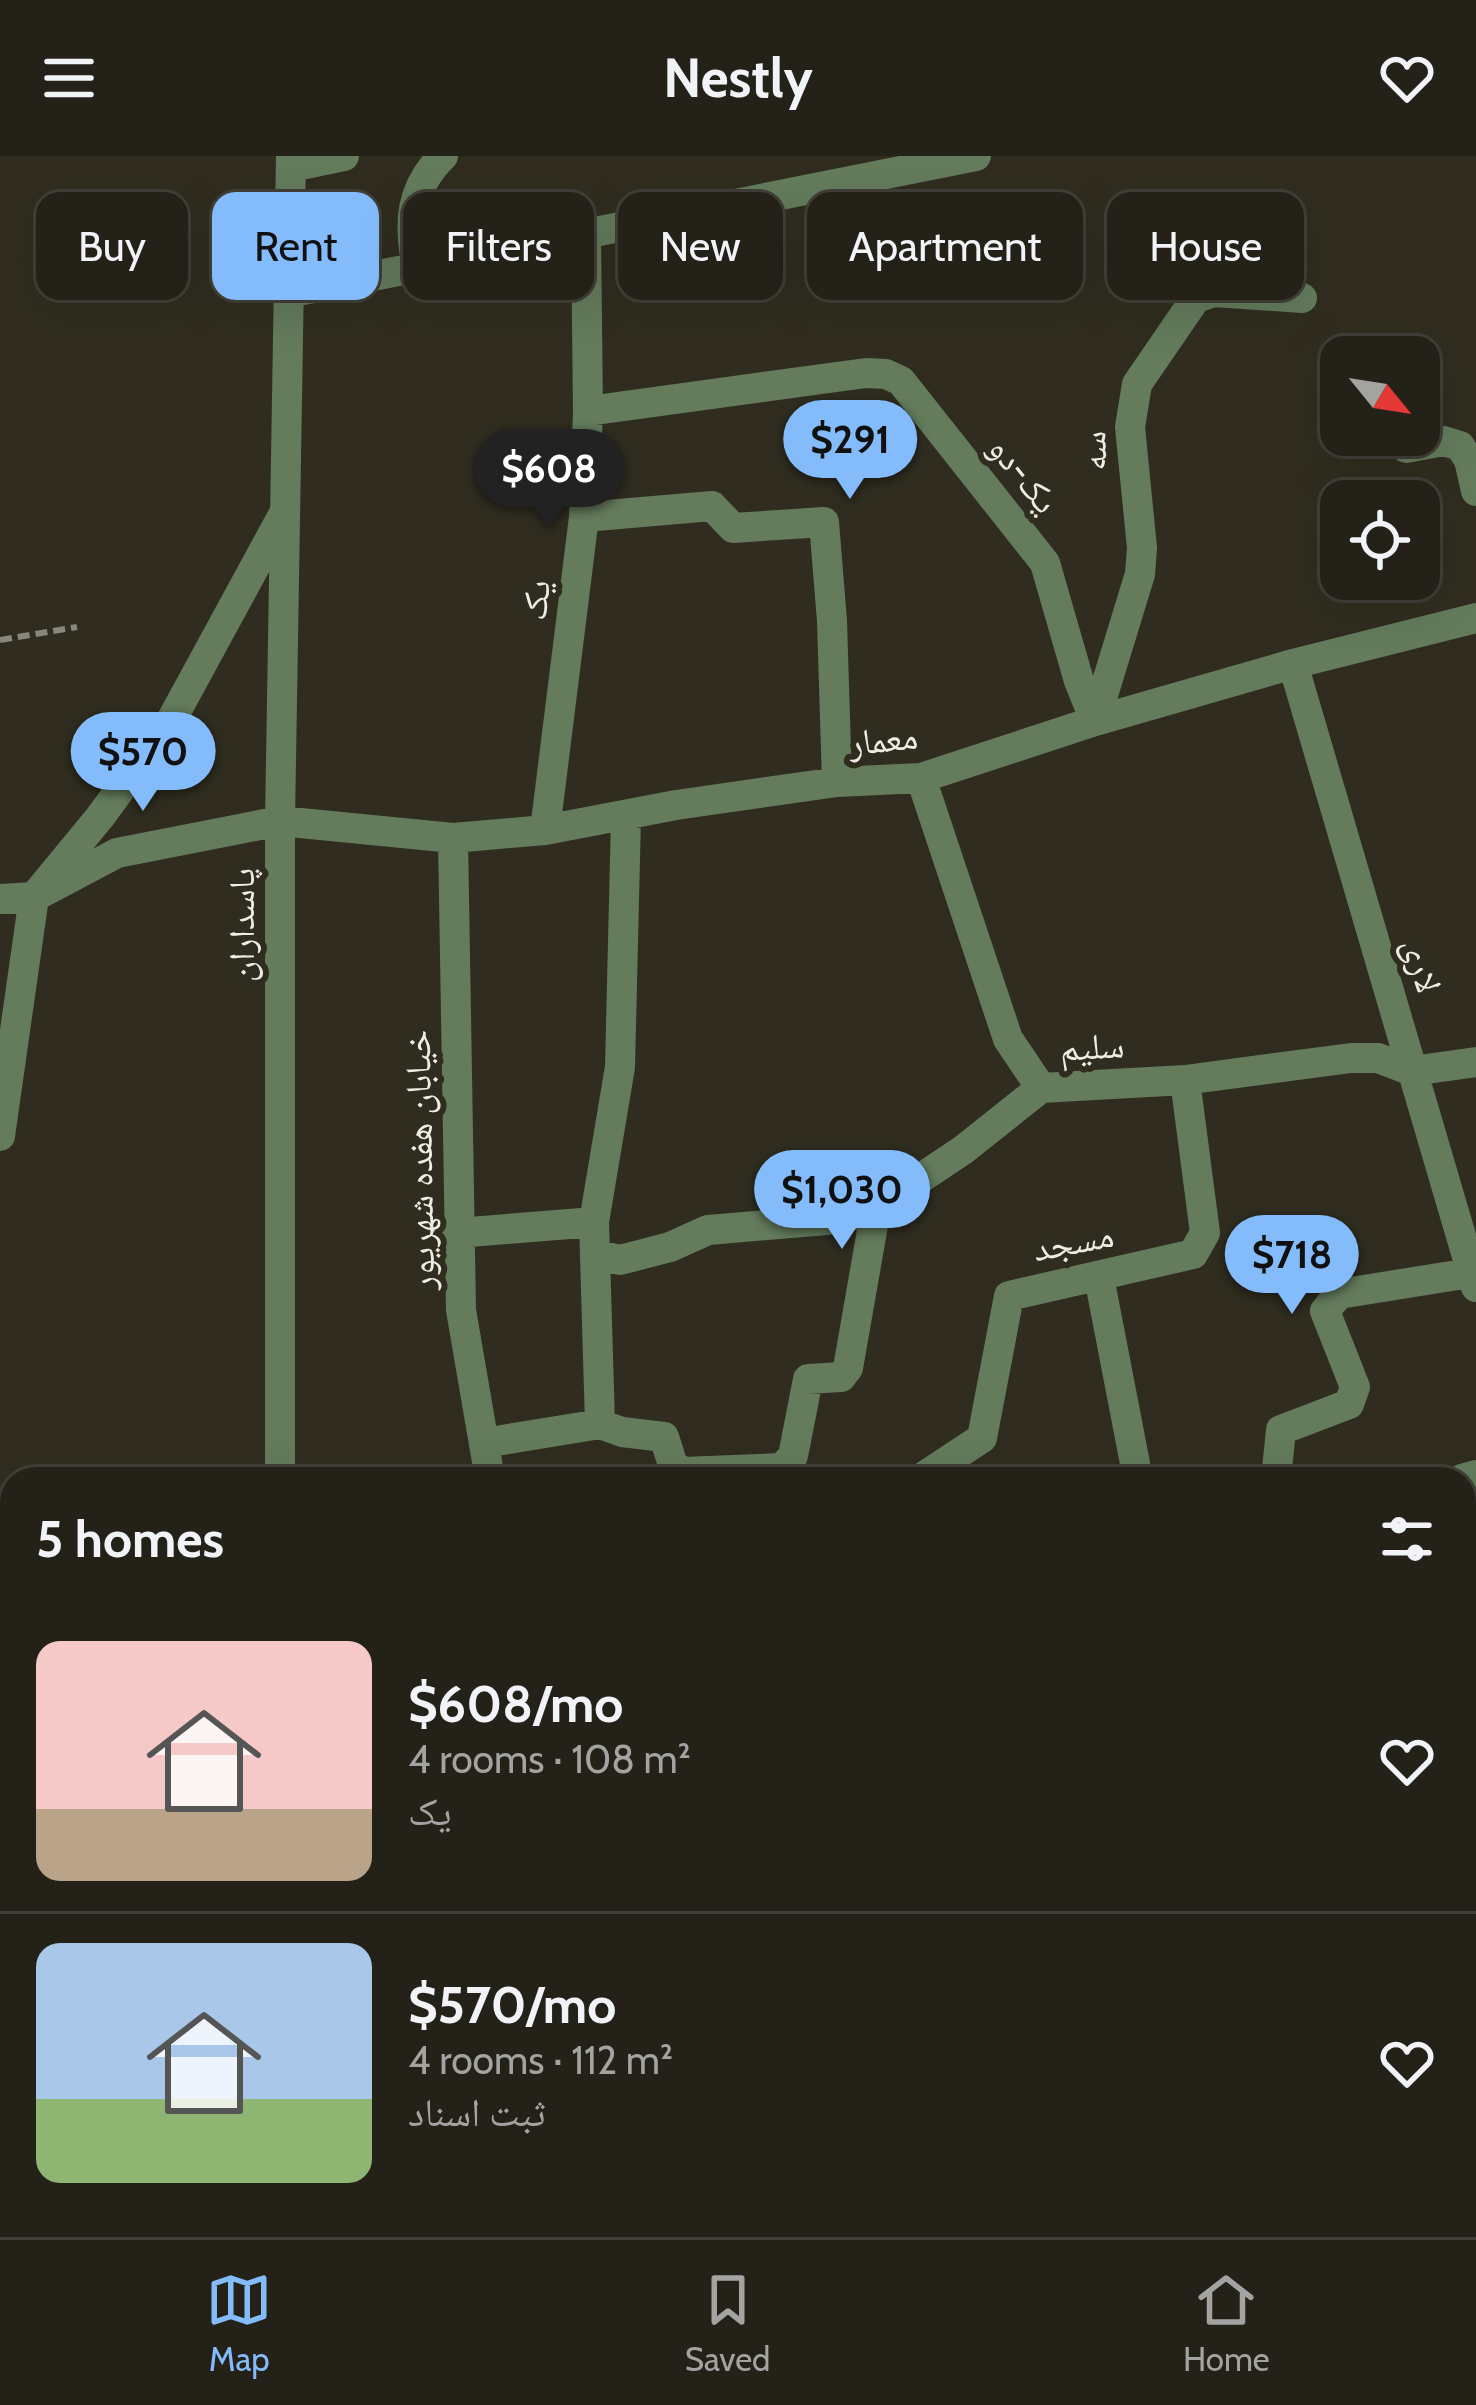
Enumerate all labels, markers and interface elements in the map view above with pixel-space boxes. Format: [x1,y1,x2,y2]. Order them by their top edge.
icon: menu [36,45,102,111]
text: Nestly [663,45,813,111]
icon: heart [1374,45,1440,111]
chip: Buy [36,192,188,300]
chip: Rent [212,192,379,300]
chip: Filters [403,192,594,300]
chip: New [618,192,783,300]
chip: Apartment [807,192,1083,300]
chip: House [1107,192,1304,300]
north arrow [1320,336,1440,456]
map controls [1320,336,1440,600]
pin: $291 [779,400,921,502]
text: $291 [810,415,890,463]
street label: یک-دو [979,426,1069,522]
pin: $608 [478,429,620,531]
street label: سه [1070,430,1116,472]
text: $608 [501,444,597,492]
button: locate [1320,480,1440,600]
street label: یک [511,577,559,623]
pin: $570 [72,712,214,814]
street label: معمار [845,714,920,765]
text: $570 [98,727,188,775]
street label: پاسداران [219,868,263,982]
street label: لاری [1394,933,1452,997]
street label: سلیم [1059,1022,1125,1072]
street label: خیابان هفده شهریور [395,1029,443,1292]
pin: $1,030 [744,1150,940,1252]
text: $1,030 [781,1165,903,1213]
street label: مسجد [1029,1212,1117,1270]
pin: $718 [1221,1215,1363,1317]
text: $718 [1252,1230,1332,1278]
icon: filters [1374,1506,1440,1572]
text: 5 homes [36,1508,224,1570]
text: $608/mo [408,1673,623,1735]
icon: home [132,1689,276,1833]
icon: heart [1374,1728,1440,1794]
text: 4 rooms · 108 m² [408,1735,691,1783]
text: یک [408,1787,452,1835]
text: $570/mo [408,1974,616,2036]
icon: home [132,1991,276,2135]
icon: heart [1374,2030,1440,2096]
text: 4 rooms · 112 m² [408,2036,673,2084]
text: ثبت اسناد [408,2088,546,2136]
tab: Map [206,2267,272,2379]
tab: Saved [685,2267,770,2379]
tab: Home [1183,2267,1270,2379]

